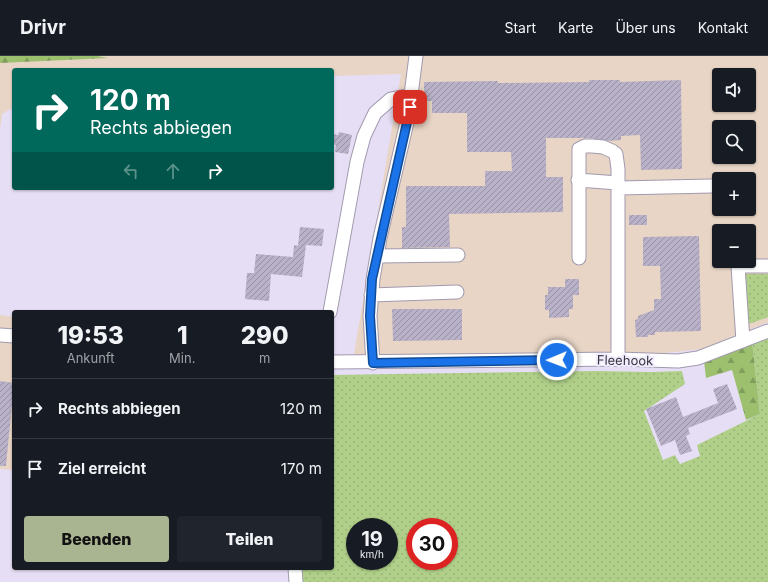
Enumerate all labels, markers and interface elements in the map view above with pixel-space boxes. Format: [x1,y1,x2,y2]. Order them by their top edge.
text: Drivr [20,16,66,39]
text: Start [504,19,536,36]
text: Karte [558,19,593,36]
text: Über uns [615,19,676,36]
text: Kontakt [698,19,748,36]
map controls [712,68,756,268]
button: sound [712,68,756,112]
text: 120 m [90,83,171,117]
icon: right [24,84,76,136]
pin [393,90,427,124]
icon: arrive [399,96,421,118]
text: Rechts abbiegen [90,117,232,138]
button: search [712,120,756,164]
icon: left [120,160,142,182]
icon: ahead [162,160,184,182]
icon: right [204,160,226,182]
button: + [712,172,756,216]
button: − [712,224,756,268]
text: 19:53 [57,321,124,350]
text: 1 [177,321,188,350]
text: 290 [241,321,289,350]
position arrow [536,339,578,381]
text: Ankunft [67,350,114,366]
text: Min. [169,350,195,366]
text: m [259,350,270,366]
street label: Fleehook [597,352,653,368]
icon: right [24,398,46,420]
text: Rechts abbiegen [58,399,180,418]
text: 120 m [280,399,322,418]
icon: arrive [24,458,46,480]
text: Ziel erreicht [58,459,146,478]
text: 170 m [281,459,322,478]
button: Beenden [24,516,169,562]
button: Teilen [177,516,322,562]
speed limit sign: 30 [406,518,458,570]
text: 19 [361,527,383,551]
text: km/h [360,548,384,560]

